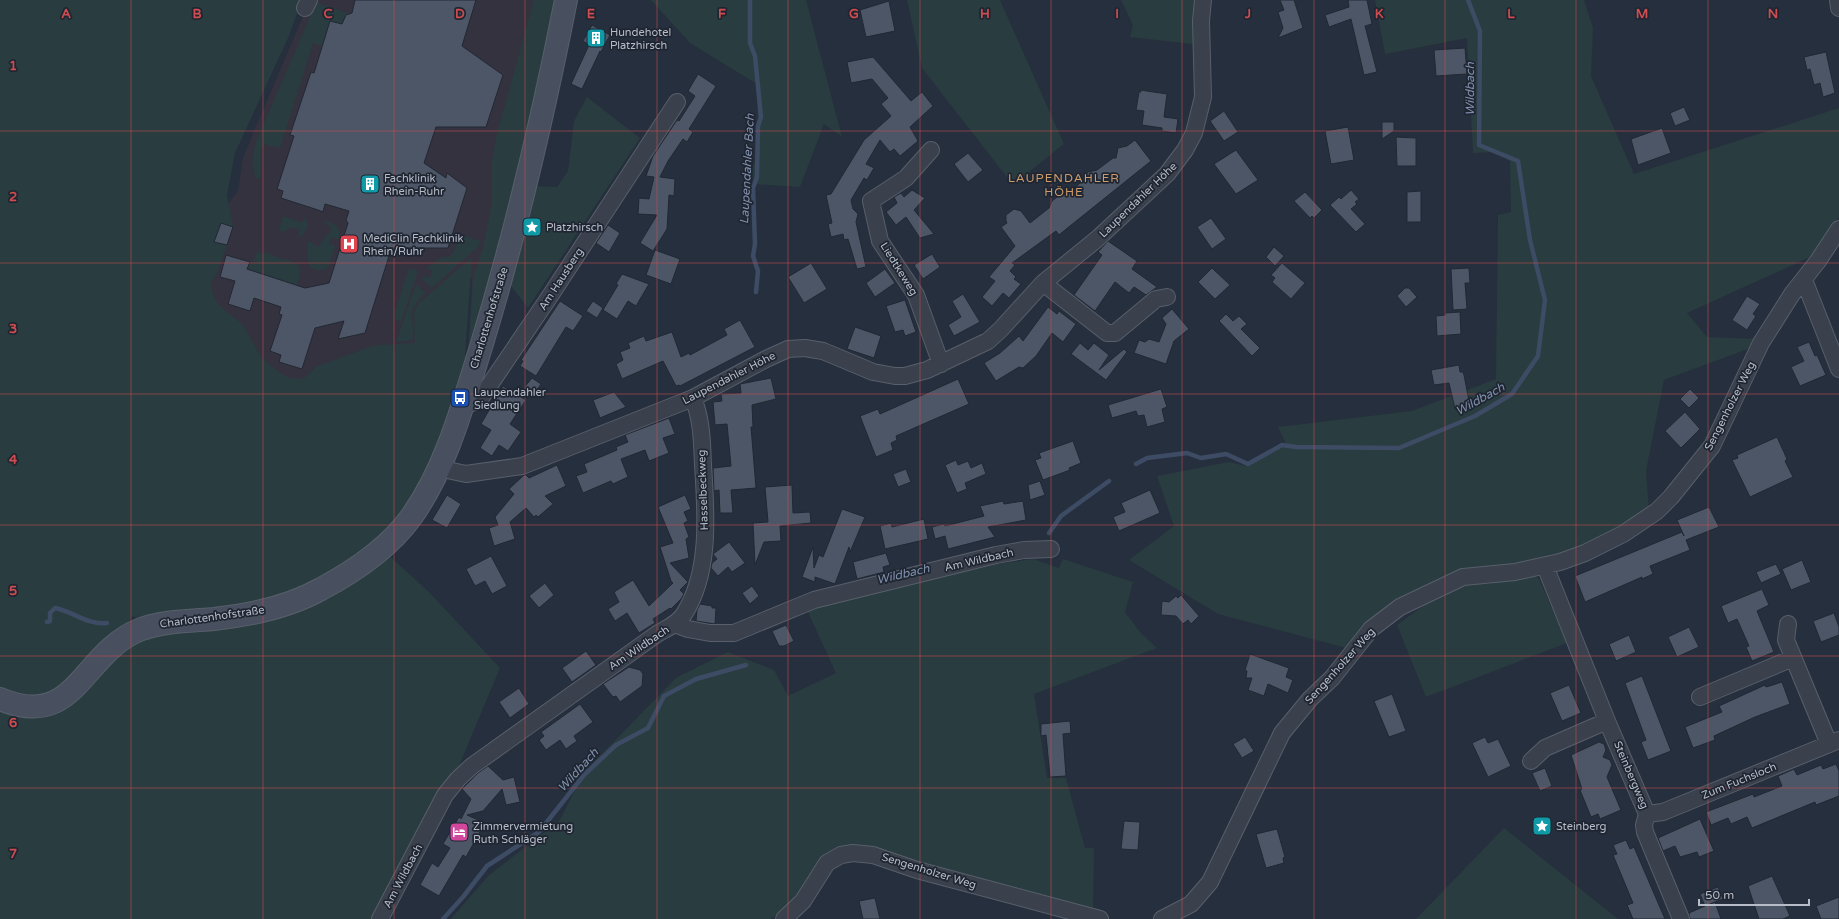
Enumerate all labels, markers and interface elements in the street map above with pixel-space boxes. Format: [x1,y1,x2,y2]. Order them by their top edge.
text: A [61,6,71,22]
text: B [192,6,202,22]
text: C [323,6,333,22]
text: D [455,6,465,22]
text: E [587,6,595,22]
text: F [718,6,726,22]
text: G [849,6,859,22]
text: H [980,6,990,22]
text: I [1115,6,1119,22]
text: J [1244,6,1251,22]
text: K [1375,6,1384,22]
text: L [1507,6,1515,22]
text: M [1636,6,1648,22]
text: N [1768,6,1778,22]
place label: Hundehotel Platzhirsch [610,26,671,52]
building icon: Hundehotel Platzhirsch [585,27,607,49]
text: 1 [9,58,17,74]
water label: Wildbach [1463,62,1477,116]
water label: Laupendahler Bach [737,113,757,225]
street label: Laupendahler Höhe [1097,160,1179,240]
district label: LAUPENDAHLER HÖHE [1008,171,1120,199]
place label: Fachklinik Rhein-Ruhr [384,172,445,198]
building icon: Fachklinik Rhein-Ruhr [359,173,381,195]
text: 2 [9,189,17,205]
place icon: Platzhirsch [521,216,543,238]
place label: Platzhirsch [546,221,603,234]
place label: MediClin Fachklinik Rhein/Ruhr [363,232,463,258]
hospital icon: MediClin Fachklinik Rhein/Ruhr [338,233,360,255]
street label: Liedtkeweg [878,240,921,298]
street label: Am Hausberg [536,245,586,313]
street label: Charlottenhofstraße [467,266,511,370]
text: 3 [9,321,17,337]
street label: Laupendahler Höhe [680,349,778,407]
street label: Sengenholzer Weg [1702,359,1758,453]
water label: Wildbach [1453,380,1507,418]
place label: Laupendahler Siedlung [474,386,547,412]
bus stop icon: Laupendahler Siedlung [449,387,471,409]
street label: Hasselbeckweg [695,449,711,531]
text: 4 [9,452,18,468]
street label: Am Wildbach [943,546,1015,574]
water label: Wildbach [875,561,931,587]
text: 5 [9,583,17,599]
street label: Charlottenhofstraße [159,603,265,631]
street label: Am Wildbach [606,623,672,673]
street label: Sengenholzer Weg [1302,625,1378,707]
text: 6 [9,715,17,731]
street label: Steinbergweg [1611,739,1651,811]
water label: Wildbach [555,745,602,795]
street label: Zum Fuchsloch [1700,760,1778,802]
place icon: Steinberg [1531,815,1553,837]
place label: Zimmervermietung Ruth Schläger [473,820,573,846]
place label: Steinberg [1556,820,1607,833]
hotel icon: Zimmervermietung Ruth Schläger [448,821,470,843]
street label: Am Wildbach [381,842,425,910]
text: 7 [9,846,17,862]
street label: Sengenholzer Weg [880,850,978,892]
scale bar [1699,881,1809,907]
text: 50 m [1705,888,1734,902]

